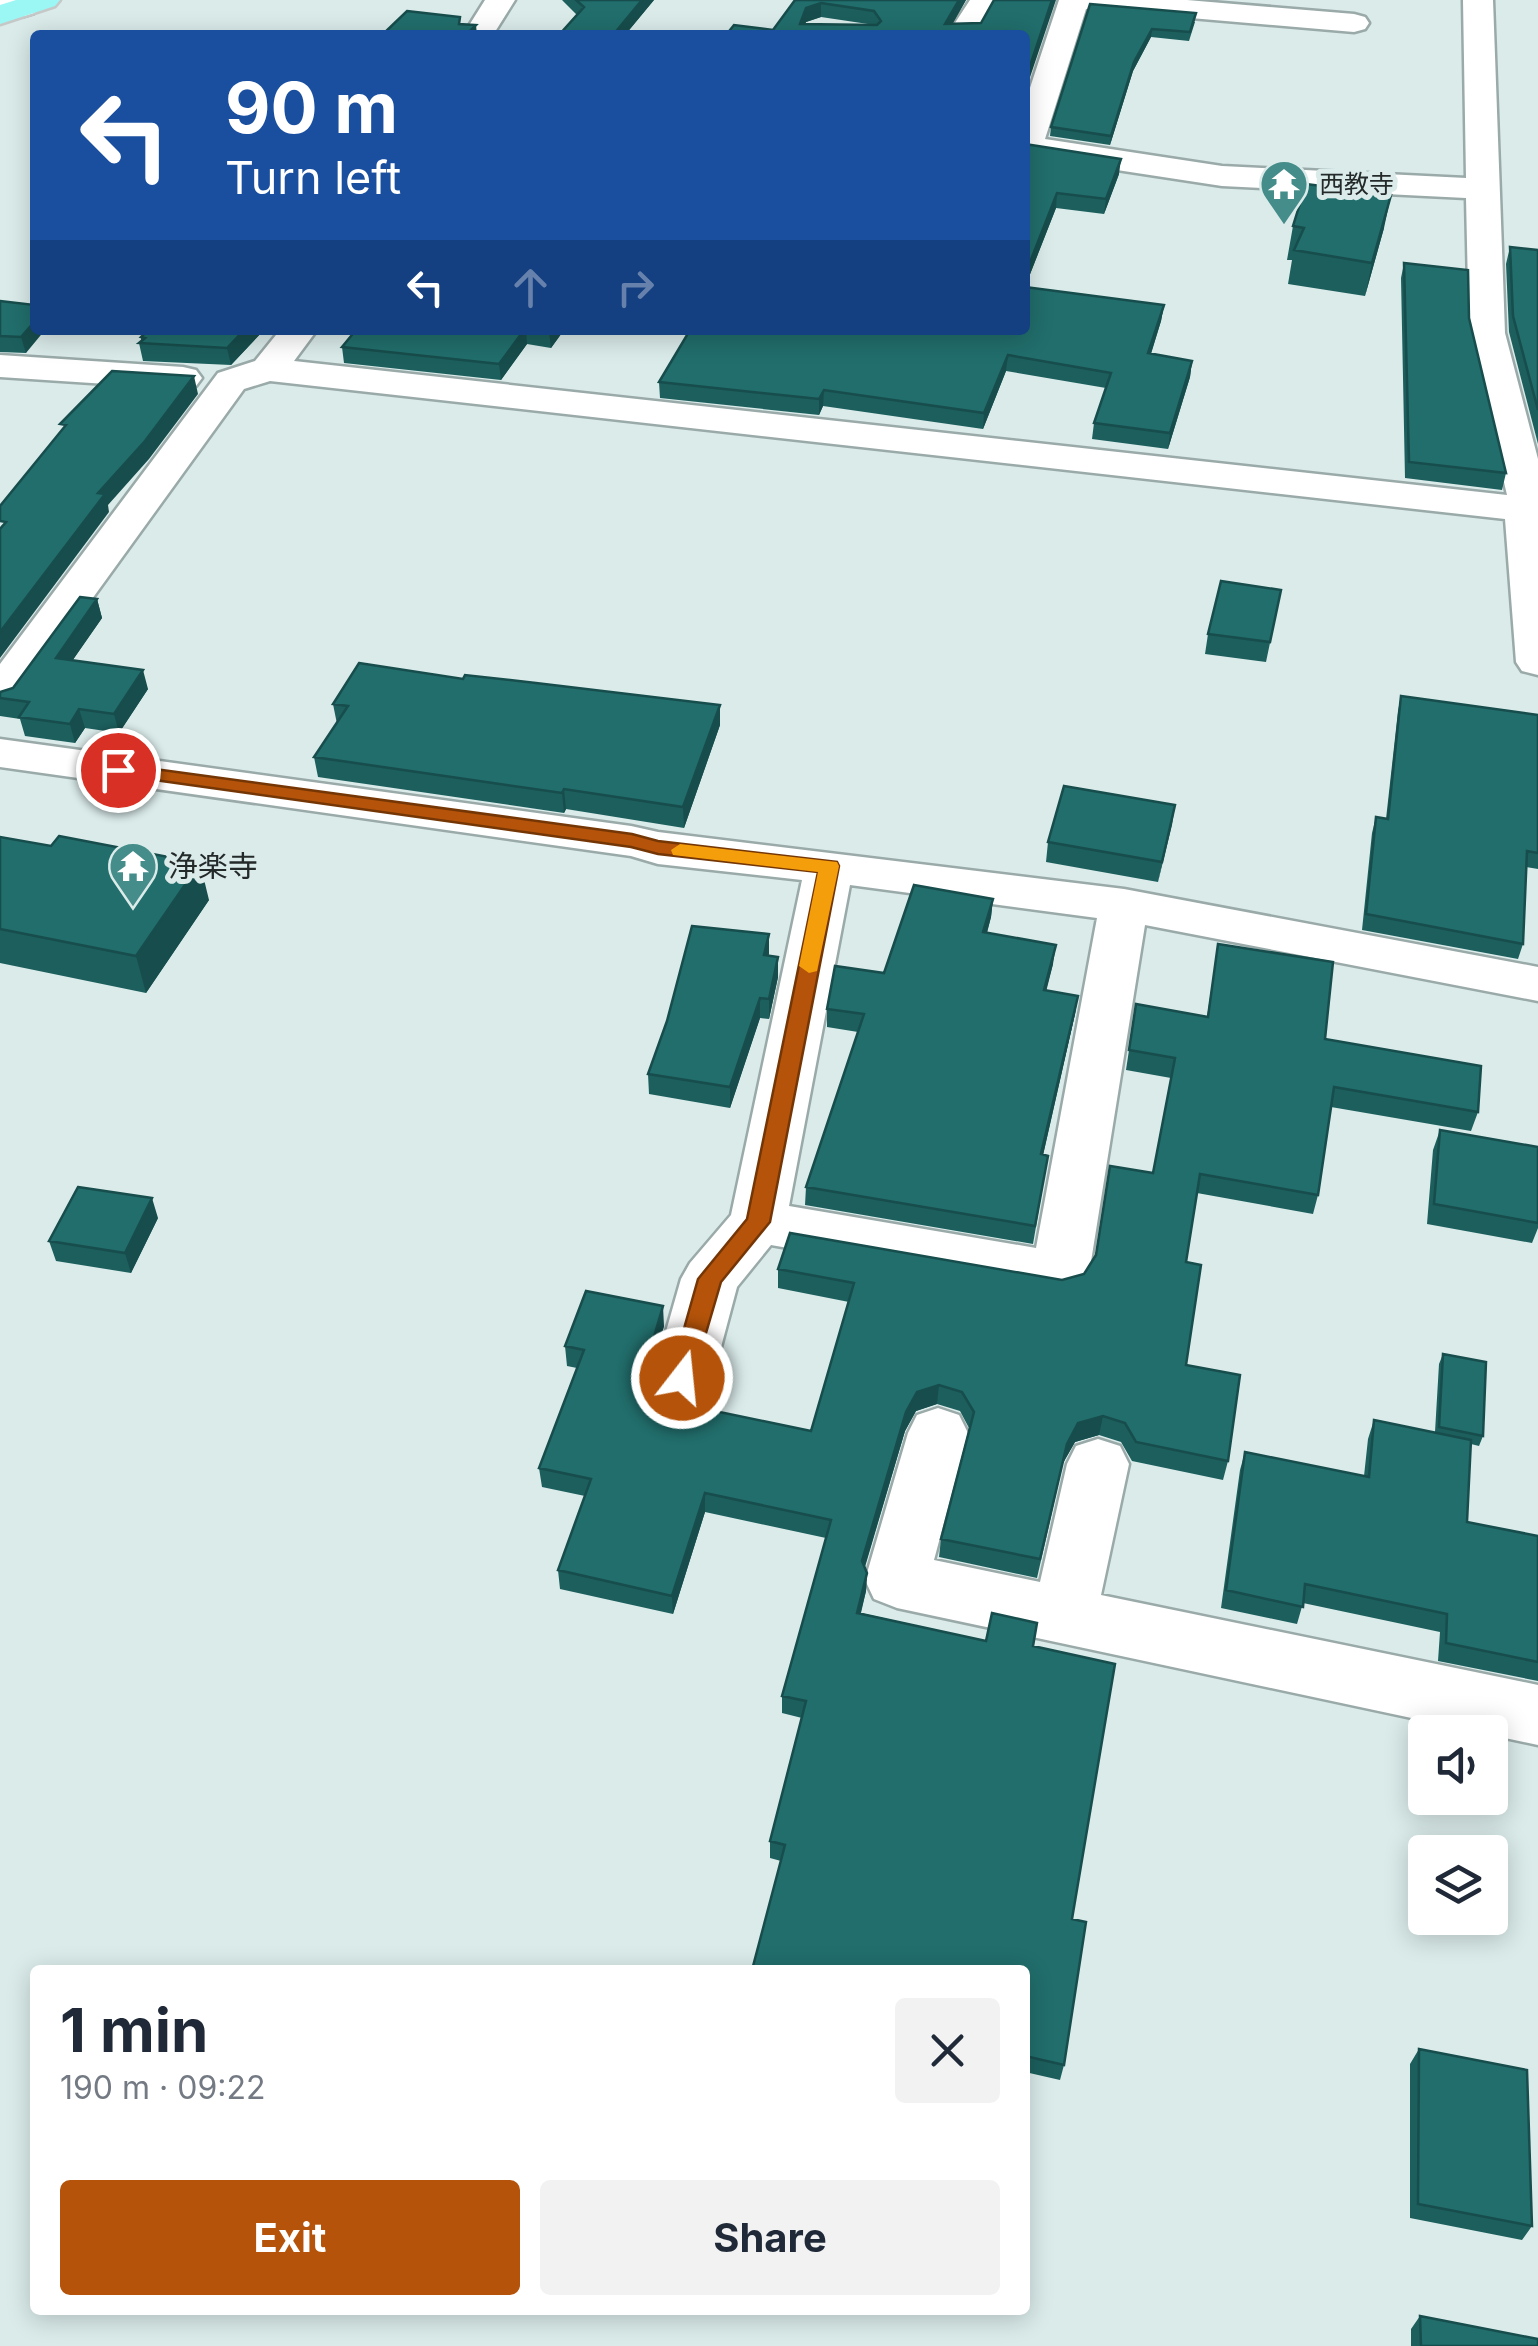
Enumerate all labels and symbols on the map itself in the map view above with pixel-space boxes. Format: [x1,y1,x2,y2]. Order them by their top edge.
temple icon: 西教寺 [1258,158,1310,226]
place label: 西教寺 [1319,169,1394,199]
pin [76,728,161,813]
temple icon: 浄楽寺 [107,840,159,908]
place label: 浄楽寺 [168,848,258,884]
position arrow [630,1326,734,1430]

